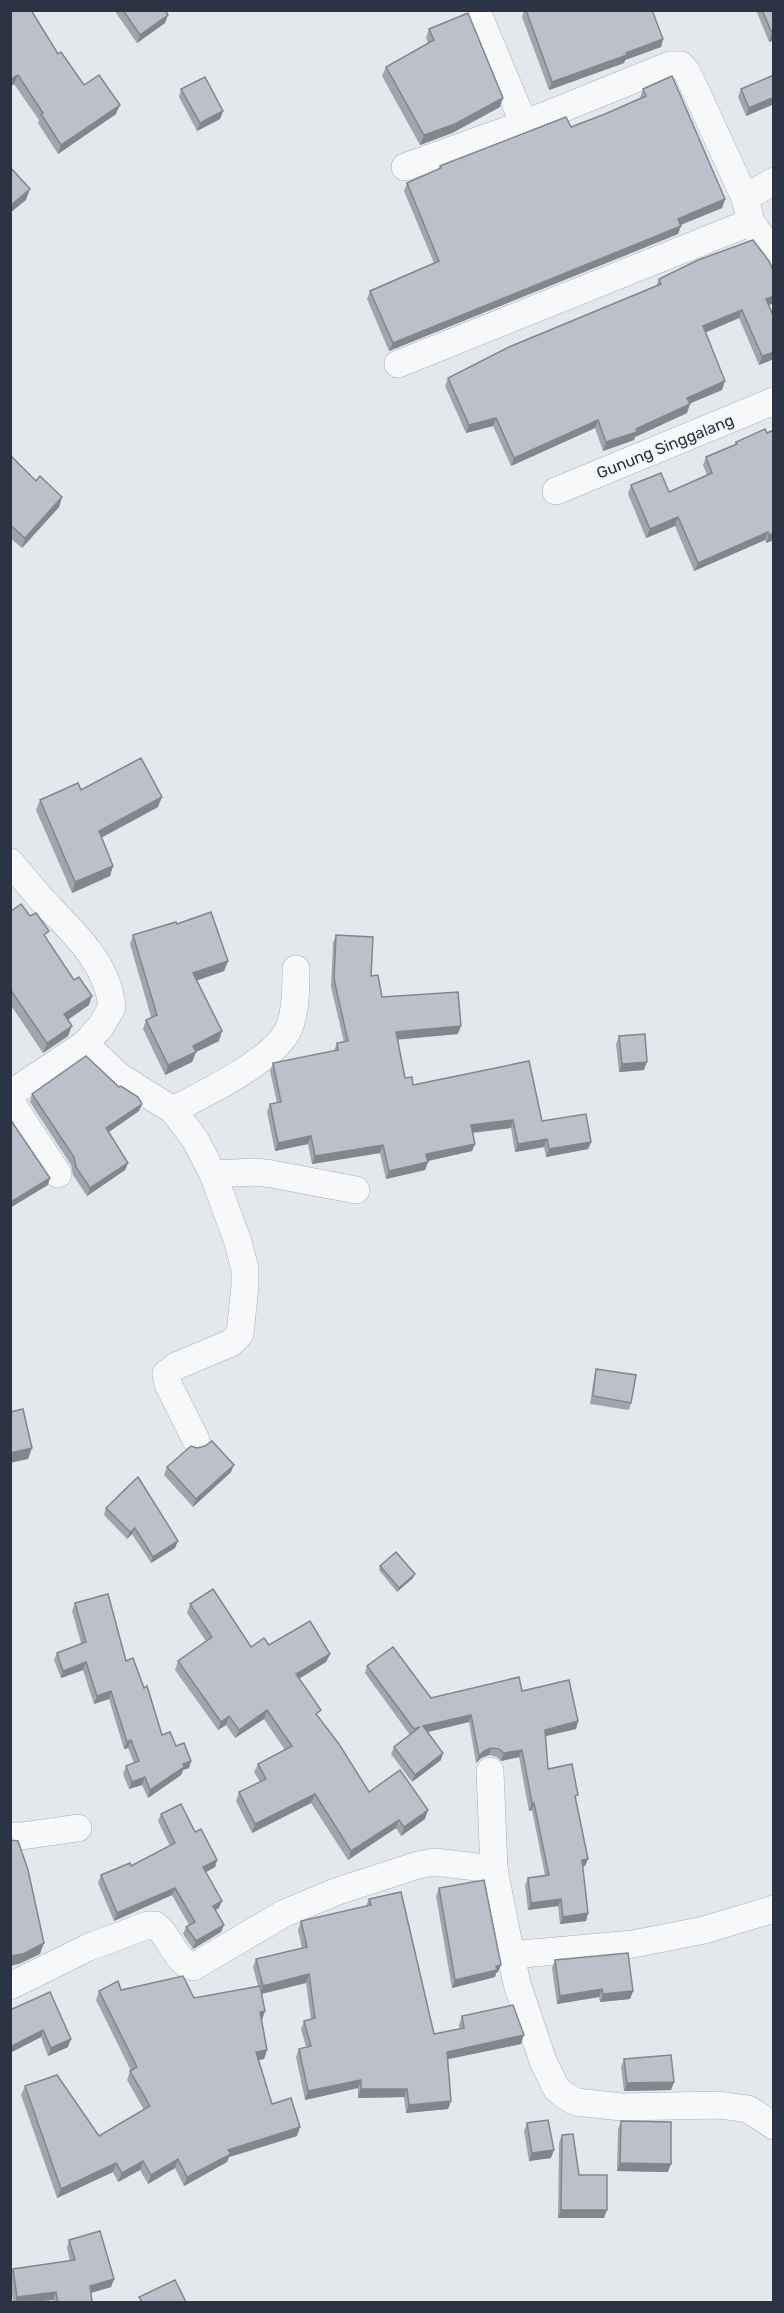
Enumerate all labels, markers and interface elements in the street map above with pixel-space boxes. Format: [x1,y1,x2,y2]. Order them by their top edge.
street label: Gunung Singgalang [594,410,737,483]

